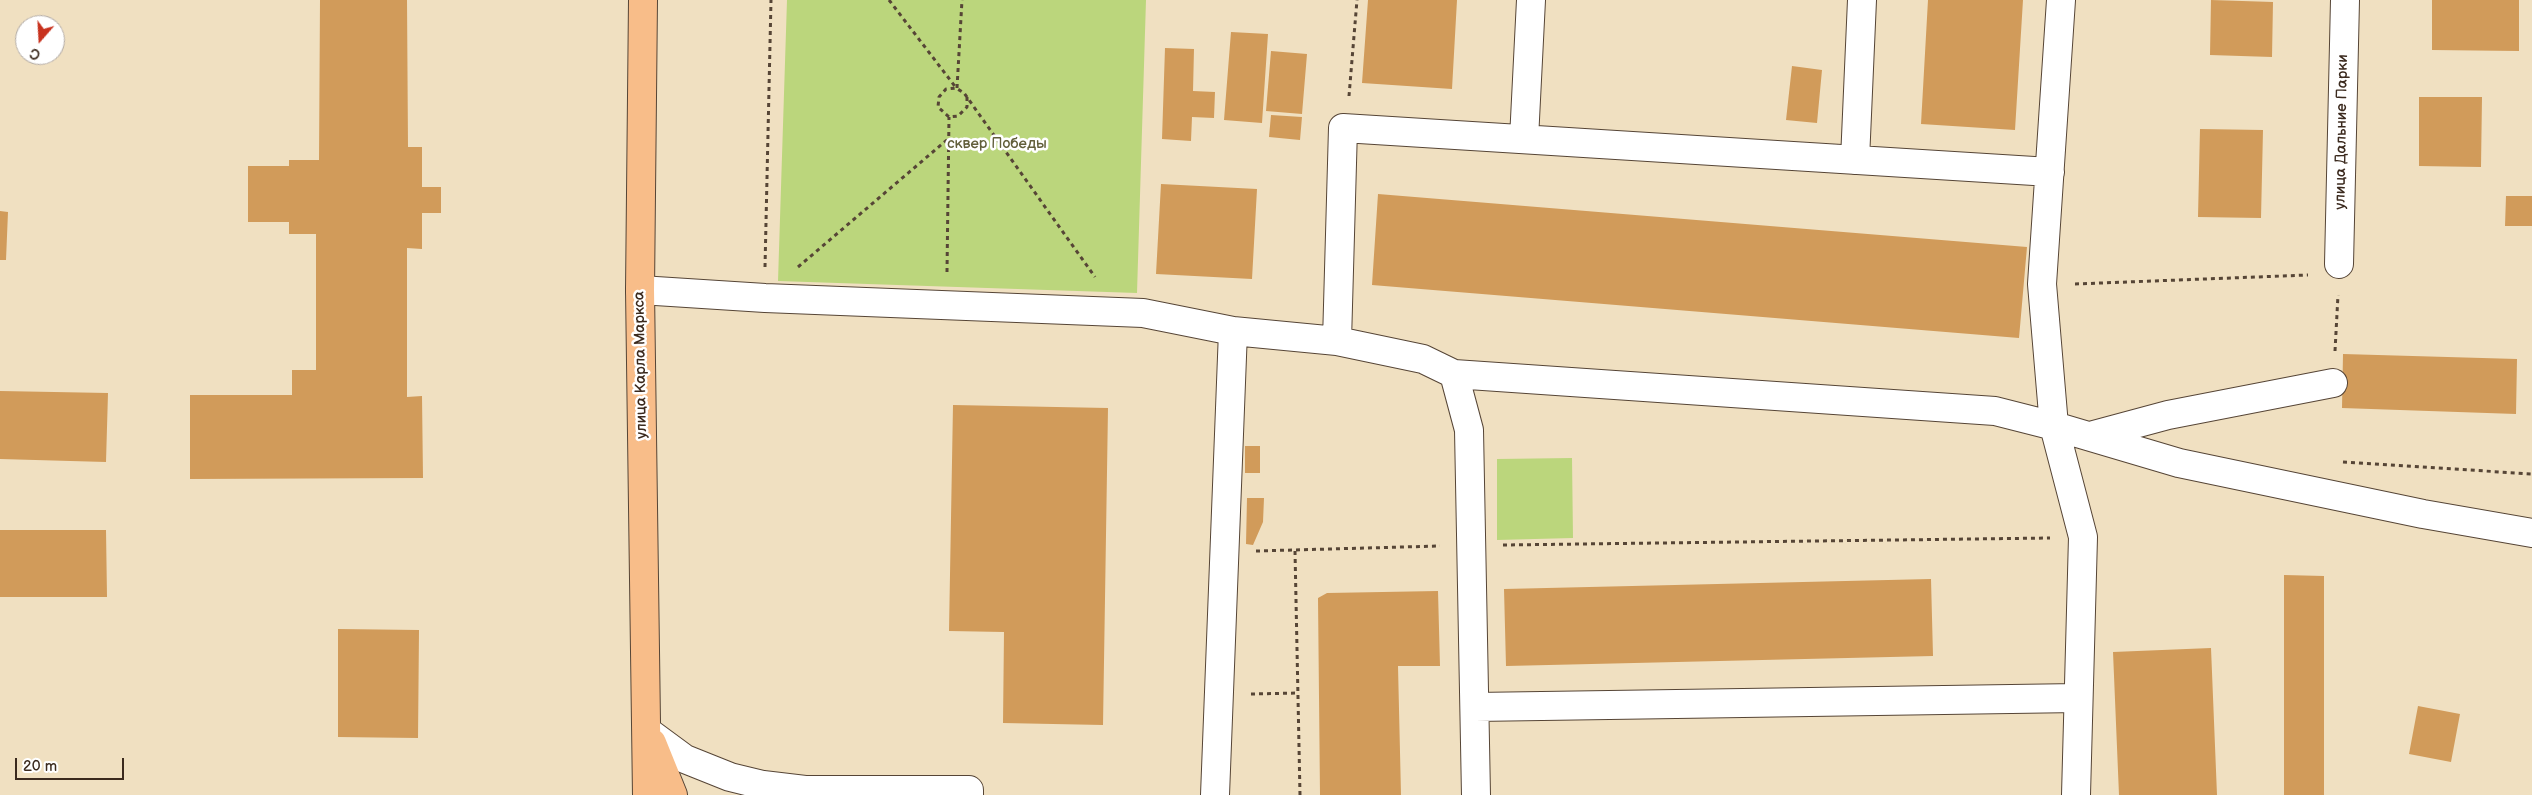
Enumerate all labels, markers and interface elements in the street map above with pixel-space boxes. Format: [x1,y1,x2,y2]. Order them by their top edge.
north arrow [15,15,65,65]
text: С [28,44,43,63]
street label: улица Дальние Парки [2332,54,2352,210]
park label: сквер Победы [947,135,1047,153]
street label: улица Карла Маркса [631,291,651,439]
scale bar [18,748,126,780]
text: 20 m [23,757,57,776]

